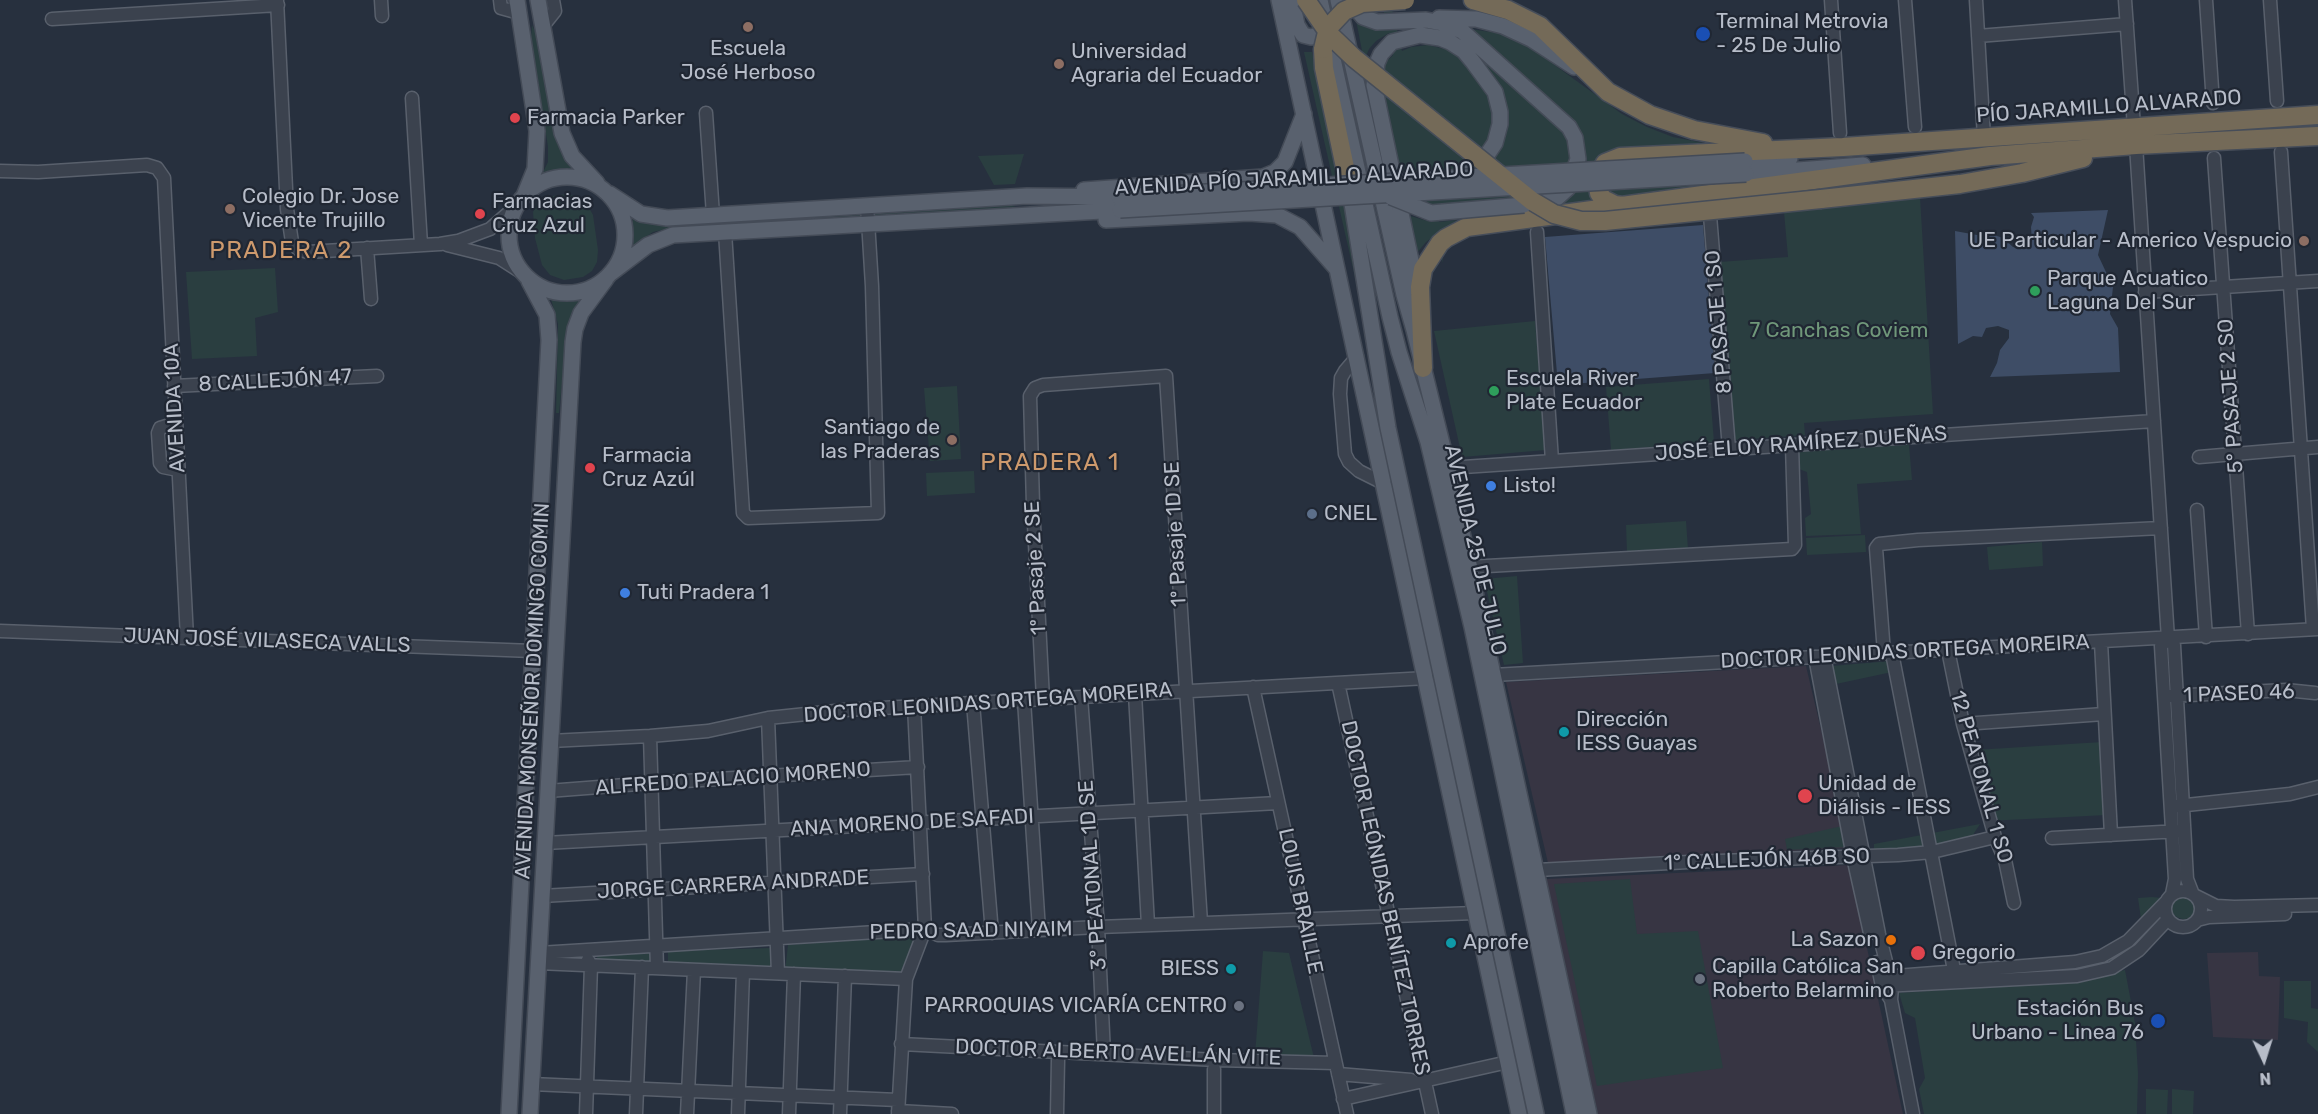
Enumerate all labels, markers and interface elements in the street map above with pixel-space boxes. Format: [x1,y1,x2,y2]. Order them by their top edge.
place label: Terminal Metrovia - 25 De Julio [1716,9,1889,59]
marker: Escuela José Herboso [741,20,755,34]
marker: Terminal Metrovia - 25 De Julio [1694,25,1712,43]
place label: Escuela José Herboso [680,36,816,86]
place label: Universidad Agraria del Ecuador [1071,39,1262,89]
marker: Universidad Agraria del Ecuador [1052,57,1066,71]
street label: PÍO JARAMILLO ALVARADO [1975,85,2243,129]
place label: Farmacia Parker [527,105,685,131]
marker: Farmacia Parker [508,111,522,125]
street label: AVENIDA PÍO JARAMILLO ALVARADO [1114,157,1474,201]
place label: Colegio Dr. Jose Vicente Trujillo [242,184,399,234]
place label: Farmacias Cruz Azul [492,189,592,239]
marker: Colegio Dr. Jose Vicente Trujillo [223,202,237,216]
marker: Farmacias Cruz Azul [473,207,487,221]
place label: UE Particular - Americo Vespucio [1969,228,2292,254]
marker: UE Particular - Americo Vespucio [2297,234,2311,248]
district label: PRADERA 2 [209,237,353,265]
street label: 8 PASAJE 1 SO [1700,249,1738,395]
place label: Parque Acuatico Laguna Del Sur [2047,266,2208,316]
marker: Parque Acuatico Laguna Del Sur [2028,284,2042,298]
park label: 7 Canchas Coviem [1750,318,1928,344]
street label: 5° PASAJE 2 SO [2213,318,2249,474]
street label: AVENIDA 10A [159,343,191,473]
street label: 8 CALLEJÓN 47 [198,364,352,398]
place label: Escuela River Plate Ecuador [1506,366,1642,416]
marker: Escuela River Plate Ecuador [1487,384,1501,398]
place label: Santiago de las Praderas [820,415,940,465]
street label: JOSÉ ELOY RAMÍREZ DUEÑAS [1654,421,1948,467]
marker: Santiago de las Praderas [945,433,959,447]
street label: AVENIDA 25 DE JULIO [1438,442,1512,658]
place label: Farmacia Cruz Azúl [602,443,695,493]
district label: PRADERA 1 [980,449,1120,477]
marker: Farmacia Cruz Azúl [583,461,597,475]
street label: 1º Pasaje 1D SE [1160,461,1192,607]
place label: Listo! [1503,473,1556,499]
marker: Listo! [1484,479,1498,493]
street label: 1º Pasaje 2 SE [1020,500,1052,636]
place label: CNEL [1324,501,1377,527]
street label: AVENIDA MONSEÑOR DOMINGO COMIN [511,502,555,880]
marker: CNEL [1305,507,1319,521]
place label: Tuti Pradera 1 [637,580,769,606]
marker: Tuti Pradera 1 [618,586,632,600]
street label: JUAN JOSÉ VILASECA VALLS [123,623,411,659]
street label: DOCTOR LEONIDAS ORTEGA MOREIRA [1720,630,2090,674]
street label: DOCTOR LEONIDAS ORTEGA MOREIRA [803,678,1173,728]
street label: 1 PASEO 46 [2183,679,2295,709]
street label: 12 PEATONAL 1 SO [1944,688,2018,866]
place label: Dirección IESS Guayas [1576,707,1698,757]
street label: DOCTOR LEÓNIDAS BENÍTEZ TORRES [1335,718,1435,1078]
marker: Dirección IESS Guayas [1557,725,1571,739]
street label: ALFREDO PALACIO MORENO [594,757,872,801]
place label: Unidad de Diálisis - IESS [1818,771,1951,821]
street label: 3° PEATONAL 1D SE [1074,779,1112,971]
marker: Unidad de Diálisis - IESS [1796,787,1814,805]
street label: ANA MORENO DE SAFADI [789,804,1035,842]
street label: LOUIS BRAILLE [1272,826,1328,976]
street label: 1° CALLEJÓN 46B SO [1664,844,1870,876]
street label: JORGE CARRERA ANDRADE [596,865,870,905]
street label: PEDRO SAAD NIYAIM [869,917,1073,945]
place label: La Sazon [1790,927,1879,953]
place label: Aprofe [1463,930,1529,956]
marker: La Sazon [1884,933,1898,947]
marker: Aprofe [1444,936,1458,950]
place label: Gregorio [1932,940,2016,966]
marker: Gregorio [1909,944,1927,962]
place label: Capilla Católica San Roberto Belarmino [1712,954,1904,1004]
place label: BIESS [1160,956,1219,982]
marker: BIESS [1224,962,1238,976]
marker: Capilla Católica San Roberto Belarmino [1693,972,1707,986]
place label: PARROQUIAS VICARÍA CENTRO [924,993,1227,1019]
place label: Estación Bus Urbano - Linea 76 [1971,996,2144,1046]
marker: PARROQUIAS VICARÍA CENTRO [1232,999,1246,1013]
marker: Estación Bus Urbano - Linea 76 [2149,1012,2167,1030]
north arrow [2234,1030,2294,1090]
street label: DOCTOR ALBERTO AVELLÁN VITE [954,1035,1282,1071]
text: N [2259,1069,2272,1088]

